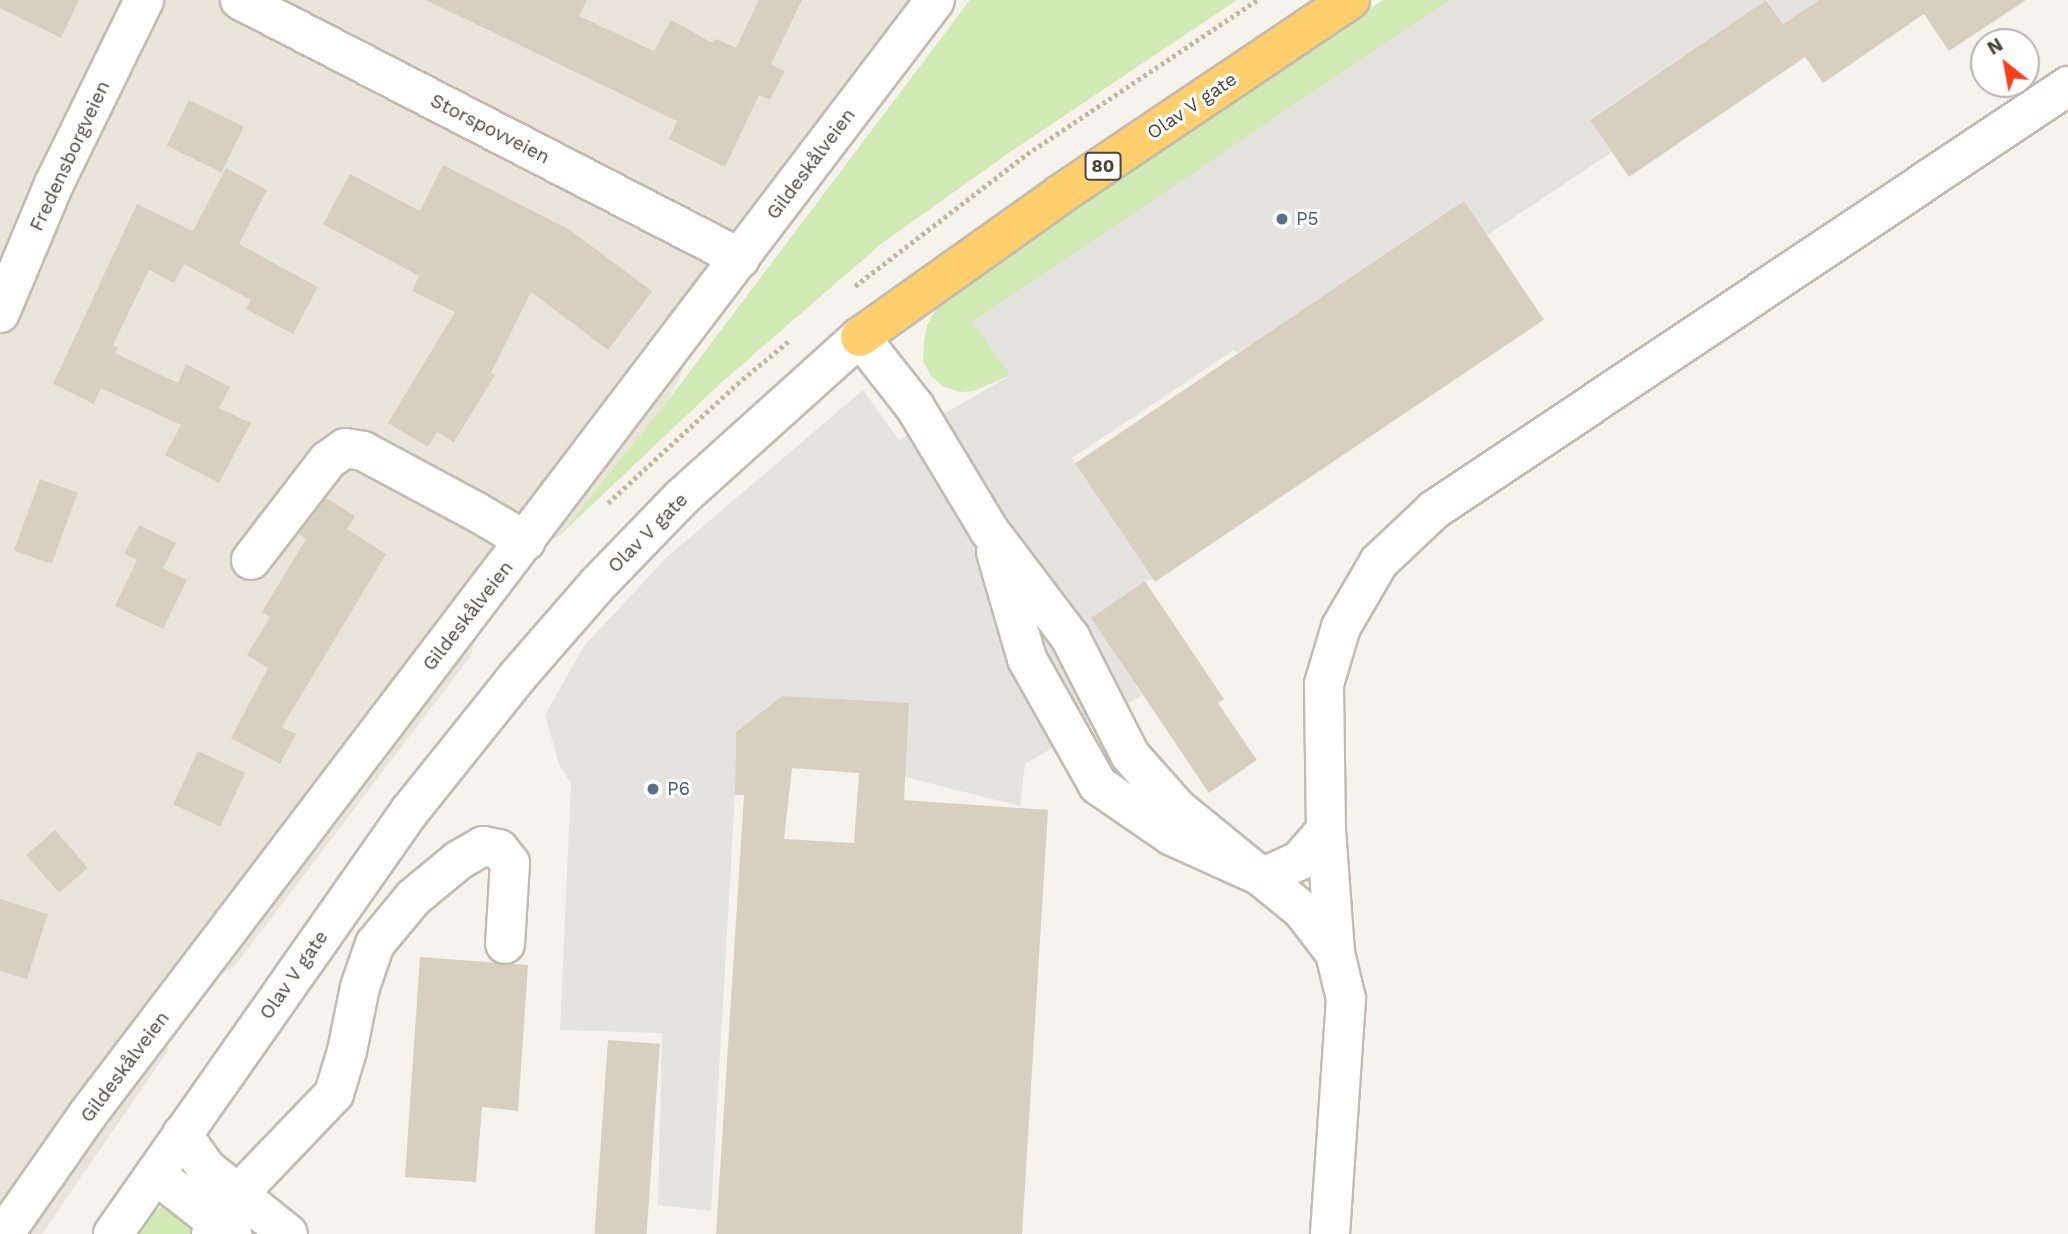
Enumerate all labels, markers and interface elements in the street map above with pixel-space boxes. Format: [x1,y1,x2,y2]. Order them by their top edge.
north arrow [1970,28,2040,98]
text: N [1983,33,2007,60]
street label: Olav V gate [1142,67,1242,145]
street label: Fredensborgveien [25,77,115,235]
street label: Storspovveien [427,89,553,169]
street label: Gildeskålveien [762,104,860,224]
road number: 80 [1084,152,1122,181]
place label: P5 [1296,208,1319,230]
marker: P5 [1274,211,1290,227]
street label: Olav V gate [603,488,693,578]
street label: Gildeskålveien [418,557,518,675]
place label: P6 [667,778,690,800]
marker: P6 [645,781,661,797]
street label: Olav V gate [255,925,333,1025]
street label: Gildeskålveien [76,1007,174,1127]

